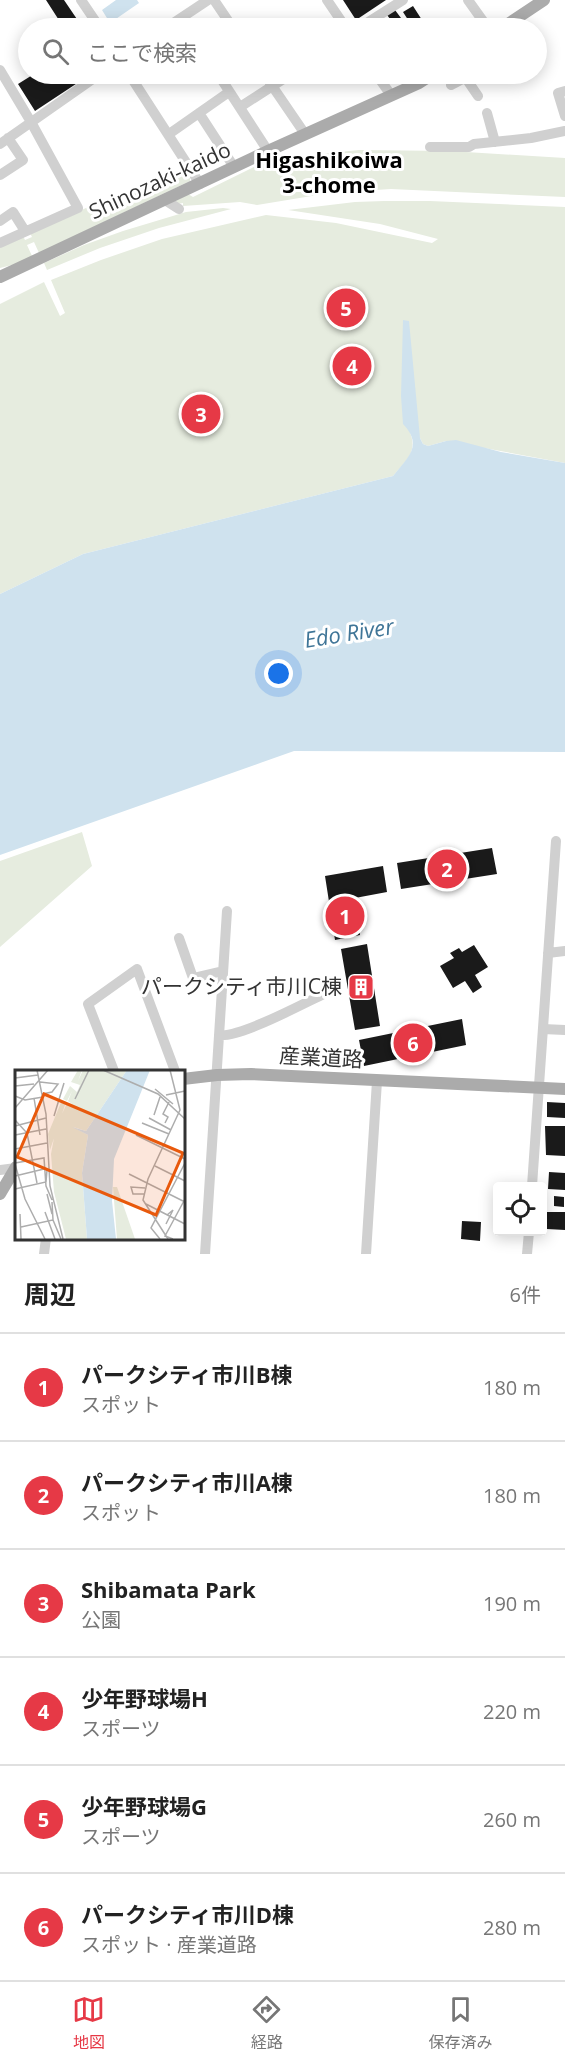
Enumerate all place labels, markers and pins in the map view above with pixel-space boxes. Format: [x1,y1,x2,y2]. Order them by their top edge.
pin: 5 [326,286,366,330]
pin: 4 [332,344,372,388]
pin: 3 [182,392,220,436]
pin: 2 [428,846,466,892]
pin: 1 [326,894,364,938]
place label: パークシティ市川C棟 [141,972,342,1000]
building icon: パークシティ市川C棟 [346,972,376,1002]
pin: 6 [394,1020,432,1066]

